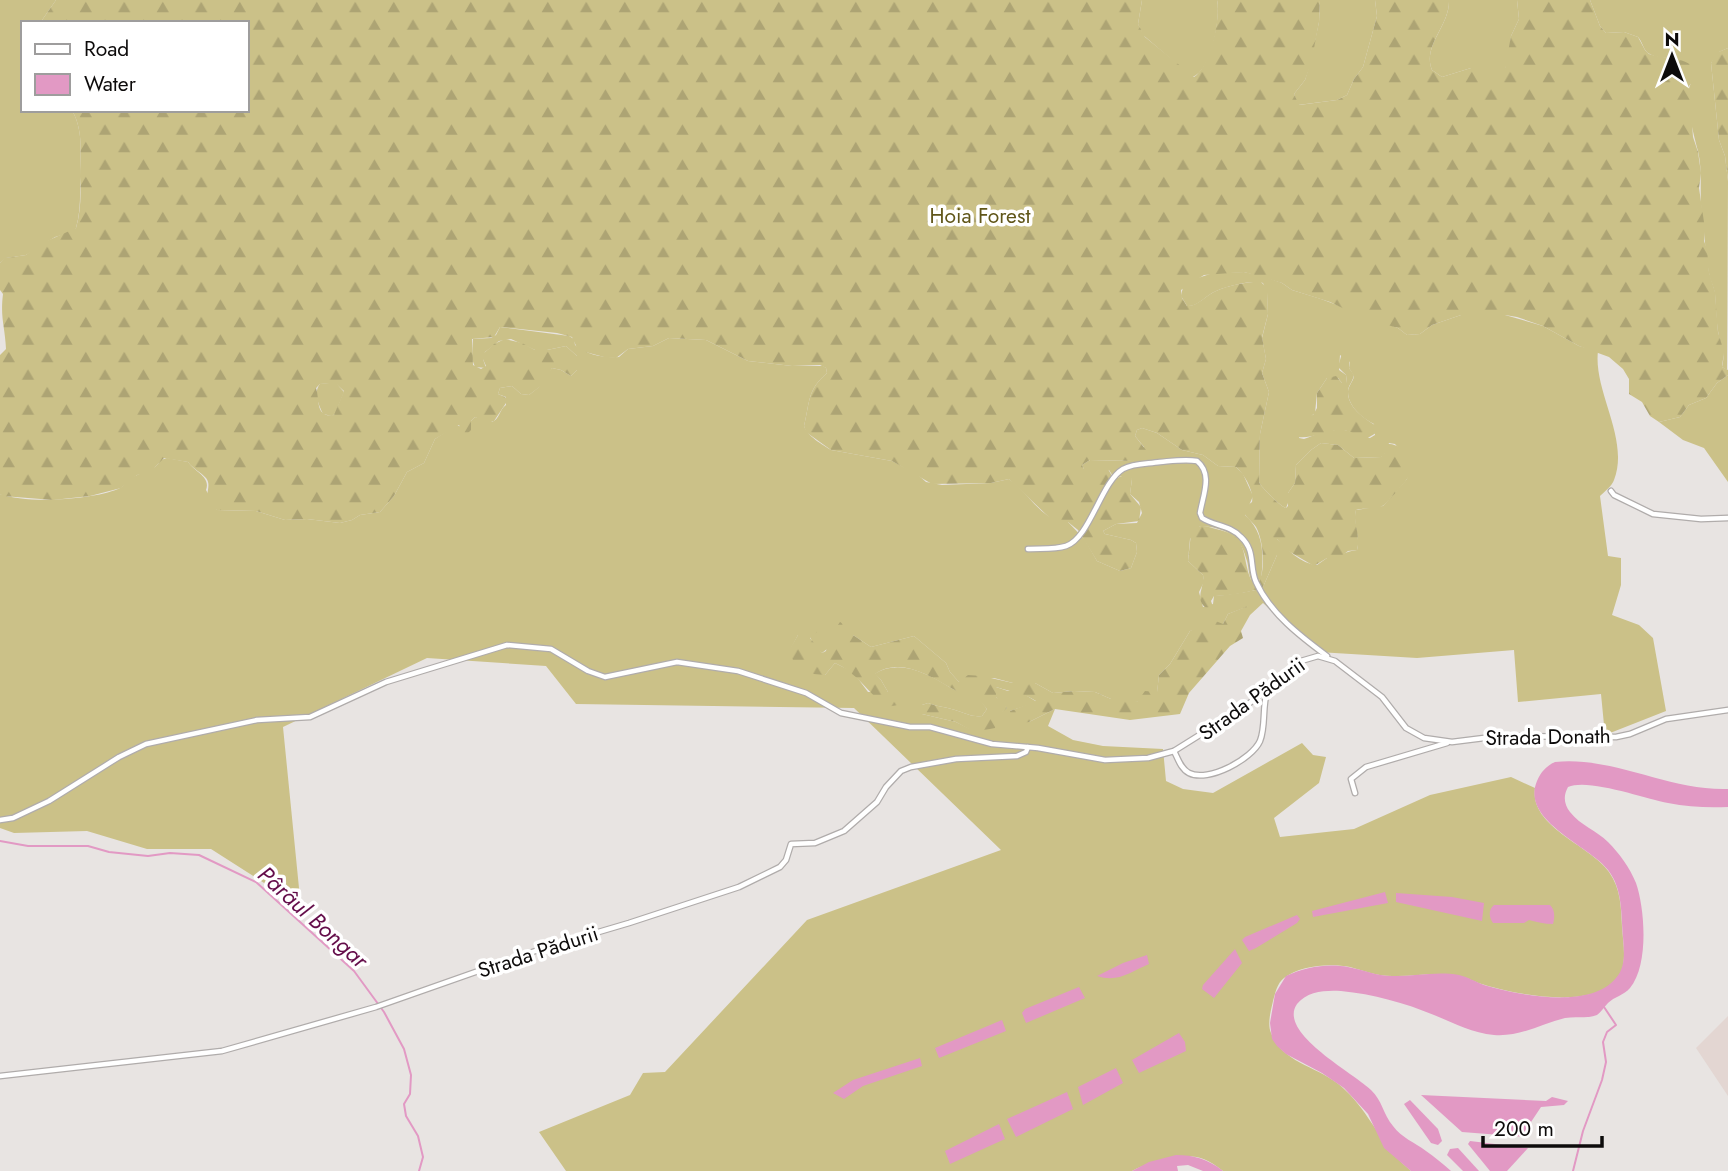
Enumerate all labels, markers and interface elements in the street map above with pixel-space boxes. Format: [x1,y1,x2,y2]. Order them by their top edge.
legend [21,21,248,112]
north arrow [1637,21,1707,91]
text: N [1664,26,1680,53]
text: Road [84,34,129,64]
text: Water [84,69,137,99]
park label: Hoia Forest [930,201,1030,231]
street label: Strada Pădurii [1193,650,1311,748]
street label: Strada Donath [1485,721,1611,753]
water label: Pârâul Bongar [250,858,377,977]
street label: Strada Pădurii [474,918,602,986]
scale bar [1483,1104,1602,1148]
text: 200 m [1494,1114,1554,1144]

